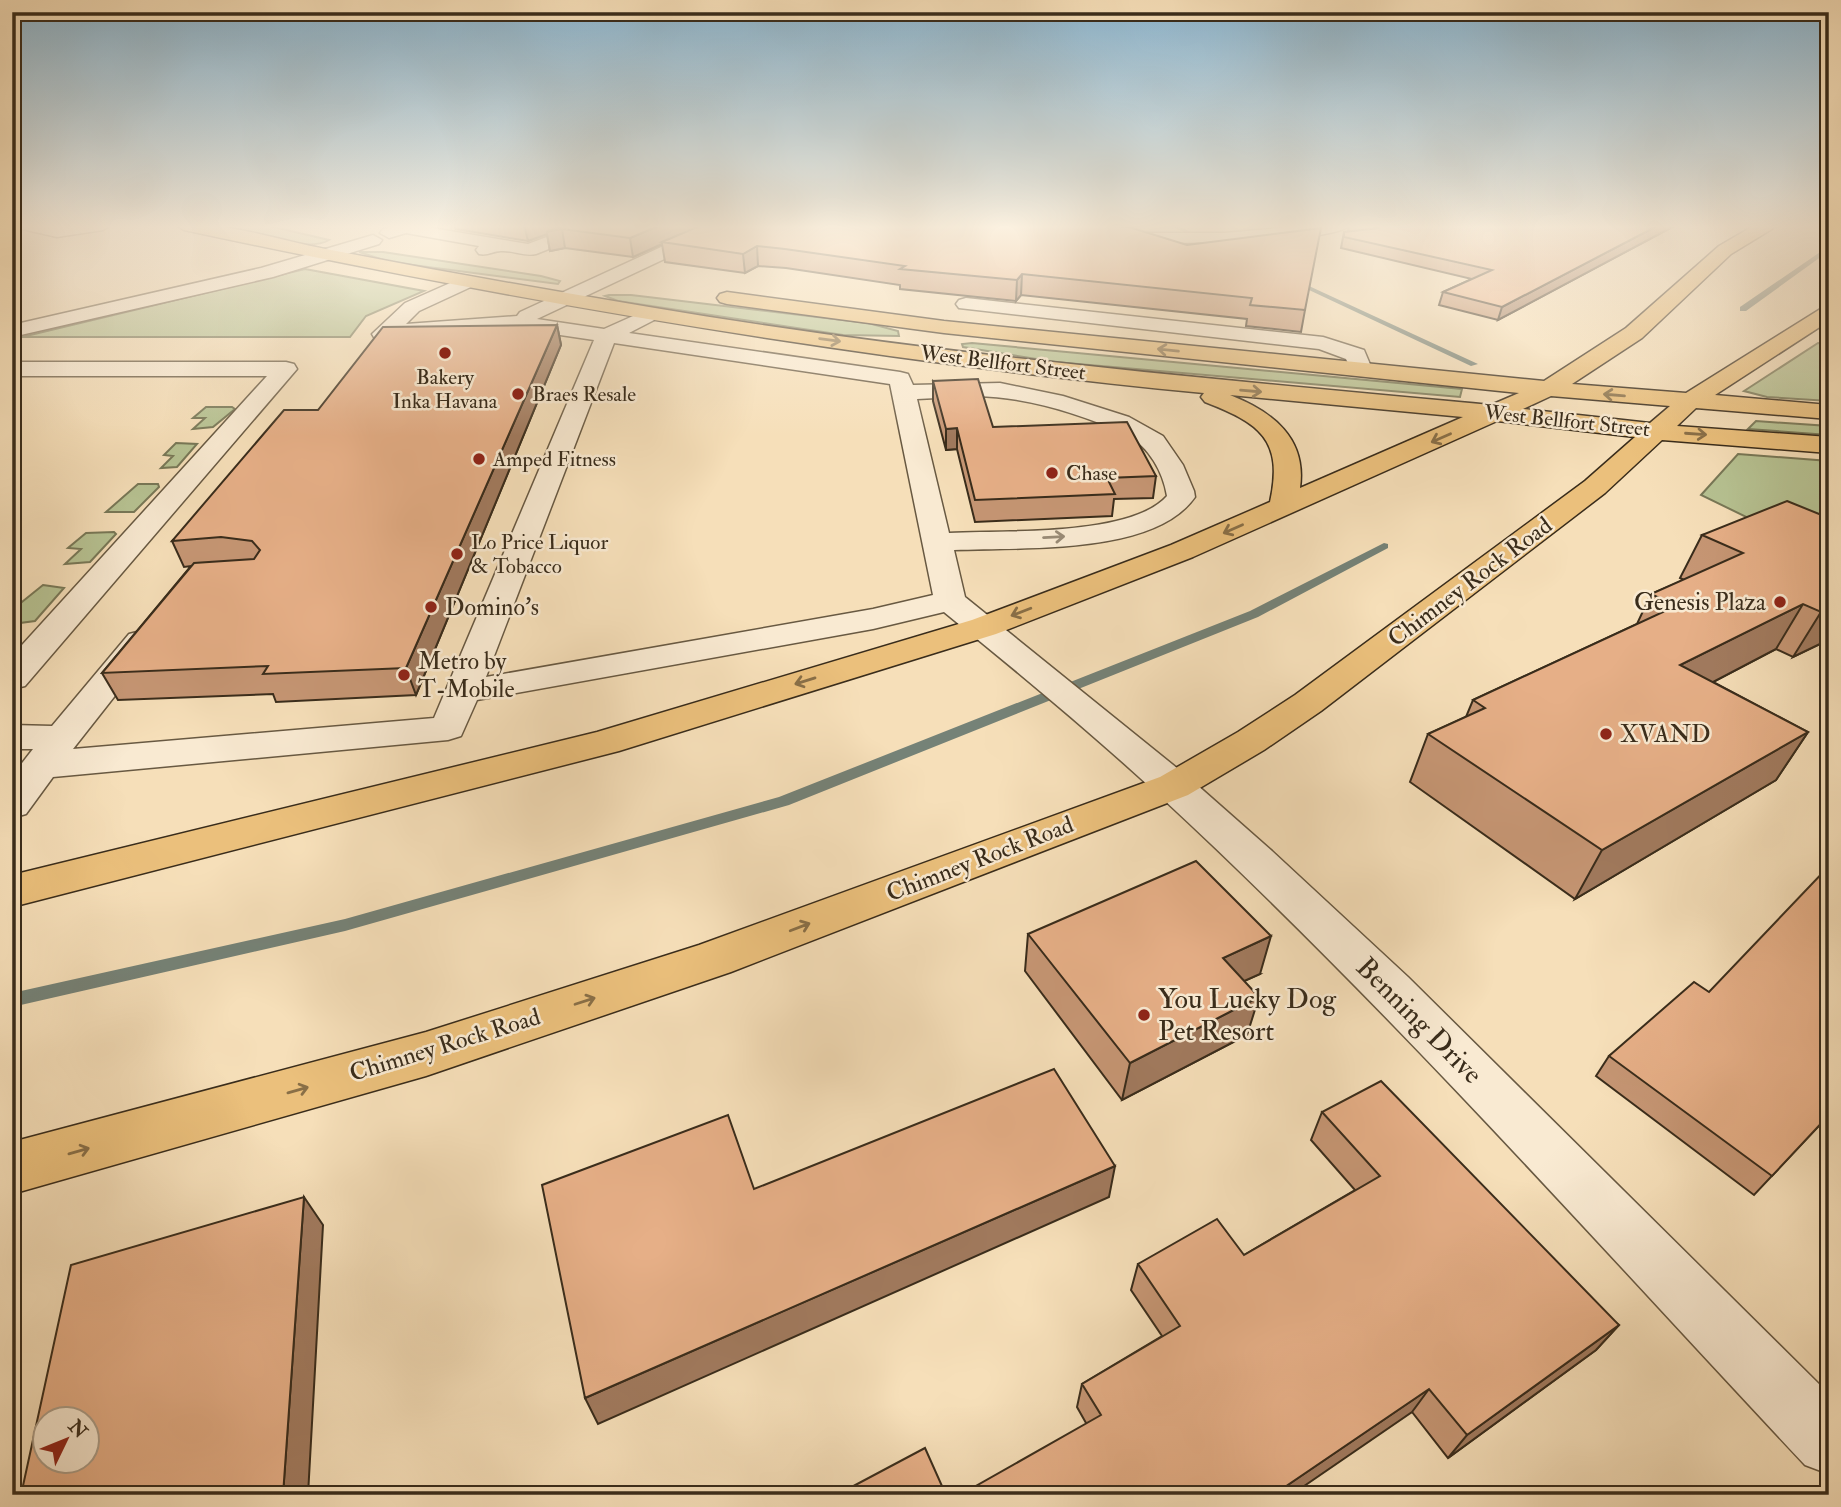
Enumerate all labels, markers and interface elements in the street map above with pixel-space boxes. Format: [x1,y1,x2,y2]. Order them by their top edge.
one-way arrow [818,334,841,347]
street label: West Bellfort Street [918,339,1087,387]
one-way arrow [1158,343,1180,356]
marker: Bakery Inka Havana [437,345,453,361]
place label: Bakery Inka Havana [393,364,498,415]
place label: Braes Resale [532,381,636,408]
one-way arrow [1239,384,1261,397]
marker: Braes Resale [510,386,526,402]
one-way arrow [1603,388,1626,401]
street label: West Bellfort Street [1482,399,1651,443]
one-way arrow [1685,428,1708,441]
one-way arrow [1431,432,1453,445]
place label: Amped Fitness [492,446,616,473]
marker: Amped Fitness [471,451,487,467]
place label: Chase [1066,460,1117,487]
marker: Chase [1044,465,1060,481]
street label: Chimney Rock Road [1382,510,1559,654]
one-way arrow [1223,523,1244,536]
place label: Lo Price Liquor & Tobacco [471,529,608,580]
one-way arrow [1042,530,1065,543]
marker: Lo Price Liquor & Tobacco [449,546,465,562]
place label: Genesis Plaza [1634,587,1767,618]
place label: Domino's [445,592,539,623]
marker: Genesis Plaza [1772,594,1788,610]
marker: Domino's [423,599,439,615]
one-way arrow [1011,607,1033,620]
place label: Metro by T-Mobile [418,646,514,705]
marker: Metro by T-Mobile [396,667,412,683]
one-way arrow [794,676,816,689]
place label: XVAND [1620,719,1711,750]
marker: XVAND [1598,726,1614,742]
street label: Chimney Rock Road [882,809,1078,909]
one-way arrow [789,919,810,932]
street label: Benning Drive [1348,950,1490,1092]
place label: You Lucky Dog Pet Resort [1158,982,1337,1049]
one-way arrow [574,994,596,1007]
street label: Chimney Rock Road [346,1001,544,1089]
marker: You Lucky Dog Pet Resort [1136,1007,1152,1023]
one-way arrow [286,1083,308,1096]
one-way arrow [67,1144,89,1157]
north arrow [32,1406,102,1476]
text: N [62,1414,93,1444]

